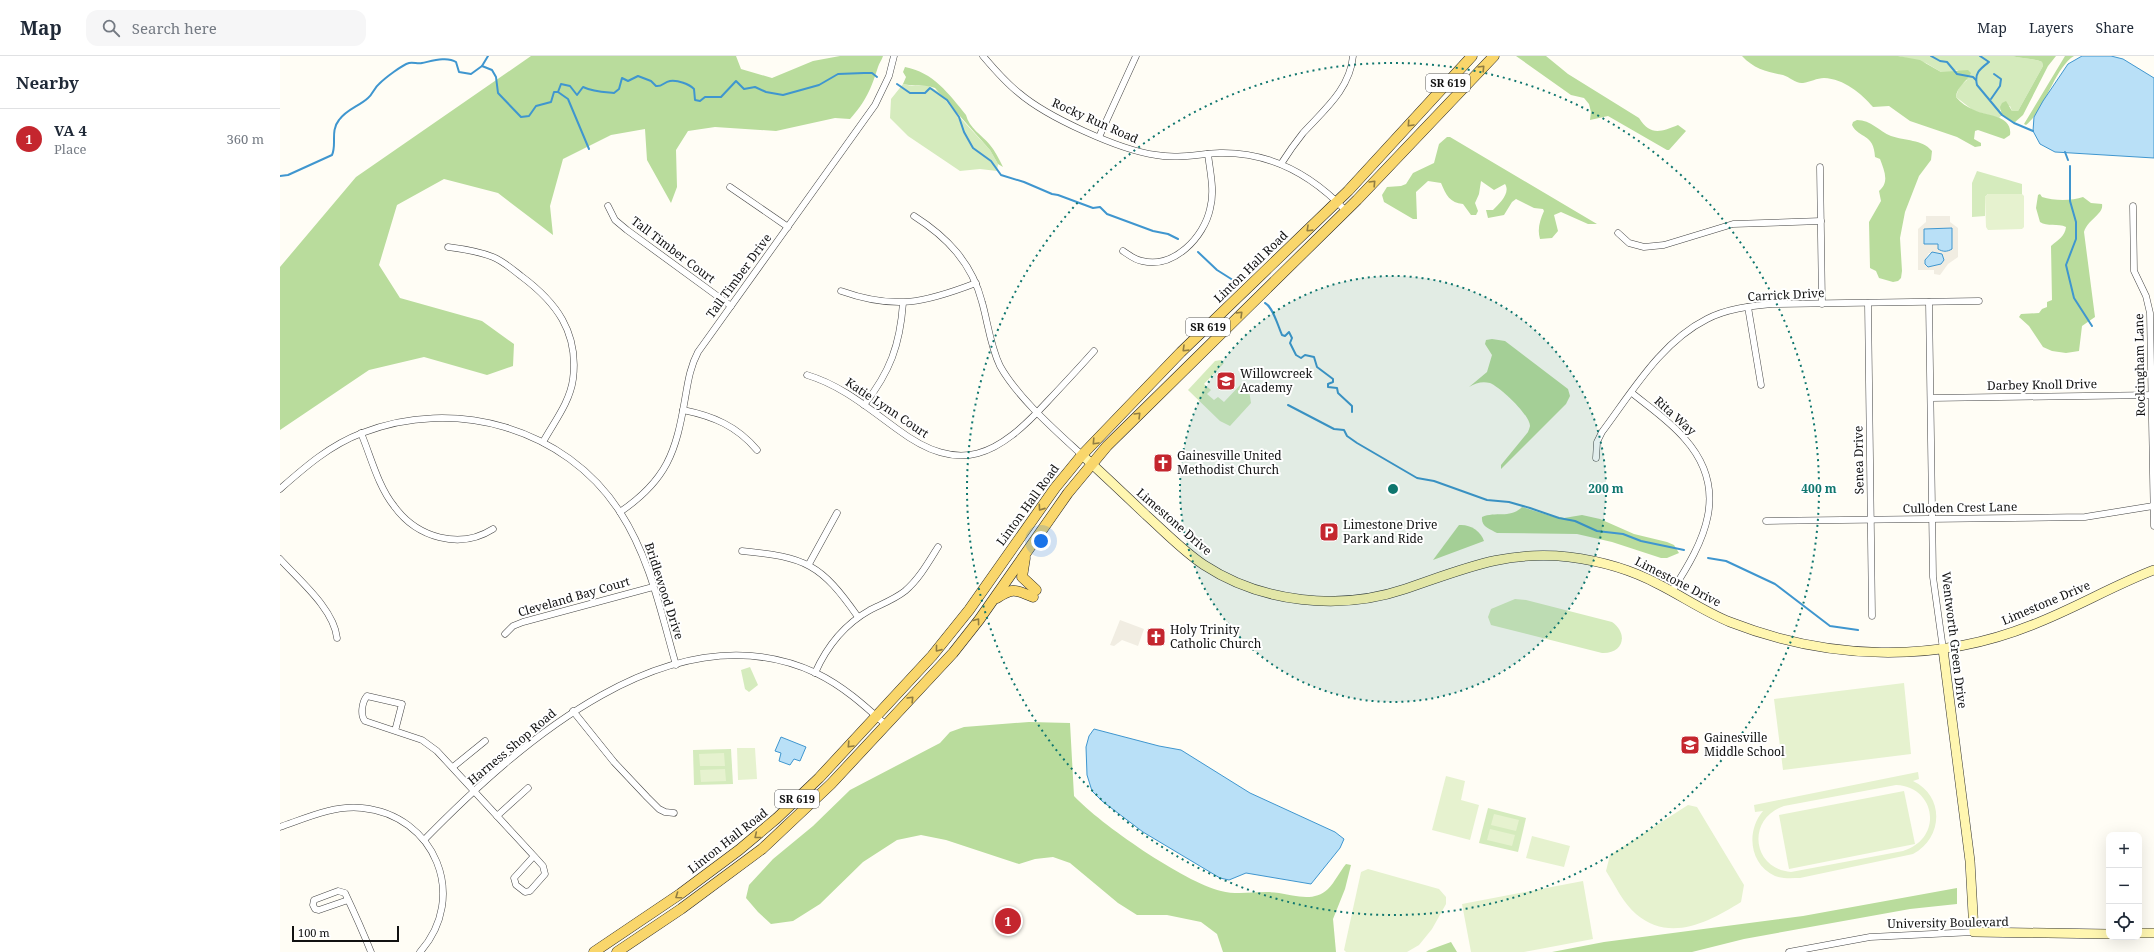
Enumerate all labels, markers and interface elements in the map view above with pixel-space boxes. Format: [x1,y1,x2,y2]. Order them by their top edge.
search box [86,10,366,46]
text: Map [20,15,62,41]
icon: search [100,17,122,39]
text: Search here [132,18,217,38]
text: Map [1977,18,2007,37]
text: Layers [2029,18,2074,37]
text: Share [2096,18,2134,37]
one-way arrow [1477,66,1484,73]
text: Nearby [16,71,79,94]
road number: SR 619 [1426,74,1470,92]
street label: Rocky Run Road [1049,94,1142,147]
one-way arrow [1407,119,1414,127]
text: VA 4 [54,120,87,140]
text: 1 [25,130,33,148]
text: 360 m [227,130,264,148]
text: Place [54,140,87,158]
one-way arrow [1368,180,1376,188]
street label: Tall Timber Court [628,212,719,287]
one-way arrow [1306,224,1314,232]
street label: Linton Hall Road [1210,226,1292,306]
street label: Tall Timber Drive [702,230,775,322]
street label: Carrick Drive [1747,284,1825,305]
one-way arrow [1235,311,1243,319]
street label: Rockingham Lane [2130,313,2149,417]
road number: SR 619 [1186,318,1230,336]
one-way arrow [1182,344,1190,351]
place label: Willowcreek Academy [1240,365,1314,396]
school or university icon: Willowcreek Academy [1215,370,1237,392]
street label: Katie Lynn Court [842,373,932,442]
street label: Darbey Knoll Drive [1987,375,2097,394]
street label: Rita Way [1651,392,1700,439]
one-way arrow [1133,412,1141,420]
street label: Senea Drive [1849,426,1868,494]
one-way arrow [1092,437,1100,445]
place label: Gainesville United Methodist Church [1177,447,1282,478]
church icon: Gainesville United Methodist Church [1152,452,1174,474]
street label: Linton Hall Road [992,460,1063,549]
text: 200 m [1588,480,1624,497]
text: 400 m [1801,480,1837,497]
centre of rings [1386,482,1400,496]
street label: Limestone Drive [1133,484,1216,559]
street label: Culloden Crest Lane [1903,498,2017,517]
one-way arrow [1039,503,1046,510]
place label: Limestone Drive Park and Ride [1343,516,1438,547]
parking icon: Limestone Drive Park and Ride [1318,521,1340,543]
your location [1031,531,1051,551]
street label: Bridlewood Drive [641,540,688,642]
street label: Limestone Drive [1632,553,1724,611]
street label: Wentworth Green Drive [1938,571,1971,709]
street label: Cleveland Bay Court [516,572,632,621]
street label: Limestone Drive [1999,576,2093,629]
one-way arrow [973,619,980,626]
place label: Holy Trinity Catholic Church [1170,621,1262,652]
church icon: Holy Trinity Catholic Church [1145,626,1167,648]
one-way arrow [936,644,943,651]
one-way arrow [906,696,914,704]
street label: Harness Shop Road [464,704,560,789]
place label: Gainesville Middle School [1704,729,1785,760]
school or university icon: Gainesville Middle School [1679,734,1701,756]
one-way arrow [847,740,855,748]
road number: SR 619 [775,790,819,808]
street label: Linton Hall Road [684,804,772,877]
one-way arrow [755,831,762,838]
map controls [2106,832,2142,940]
button: + [2106,832,2142,868]
button: − [2106,868,2142,904]
one-way arrow [675,891,682,898]
button: locate [2106,904,2142,940]
pin: 1 [995,906,1021,936]
street label: University Boulevard [1887,913,2010,932]
scale bar [292,924,399,943]
text: 100 m [298,925,330,940]

